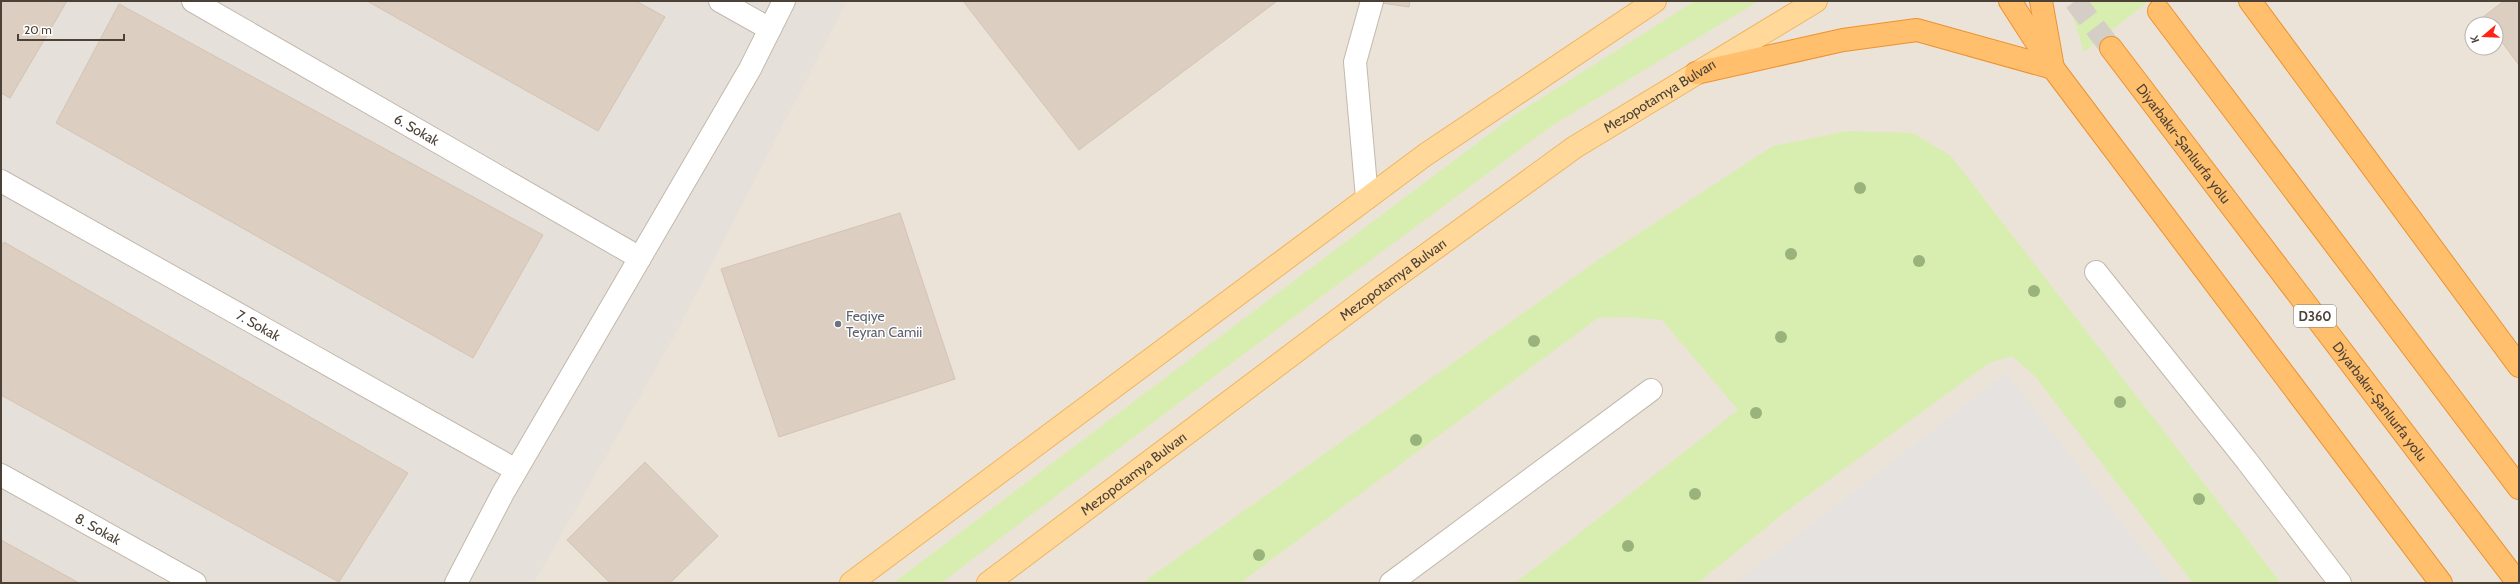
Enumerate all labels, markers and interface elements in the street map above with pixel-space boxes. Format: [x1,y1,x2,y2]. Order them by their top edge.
scale bar [18,16,124,42]
north arrow [2464,16,2504,56]
text: 20 m [24,22,52,37]
text: K [2467,34,2482,45]
street label: Mezopotamya Bulvarı [1600,55,1719,137]
street label: Diyarbakır-Şanlıurfa yolu [2132,80,2235,207]
street label: 6. Sokak [391,110,443,150]
street label: Mezopotamya Bulvarı [1336,234,1450,325]
road number: D360 [2294,305,2336,327]
street label: 7. Sokak [233,306,284,345]
place label: Feqiye Teyran Camii [846,307,922,341]
marker: Feqiye Teyran Camii [833,319,843,329]
street label: Diyarbakır-Şanlıurfa yolu [2329,338,2431,465]
street label: Mezopotamya Bulvarı [1077,428,1190,519]
street label: 8. Sokak [72,509,125,549]

